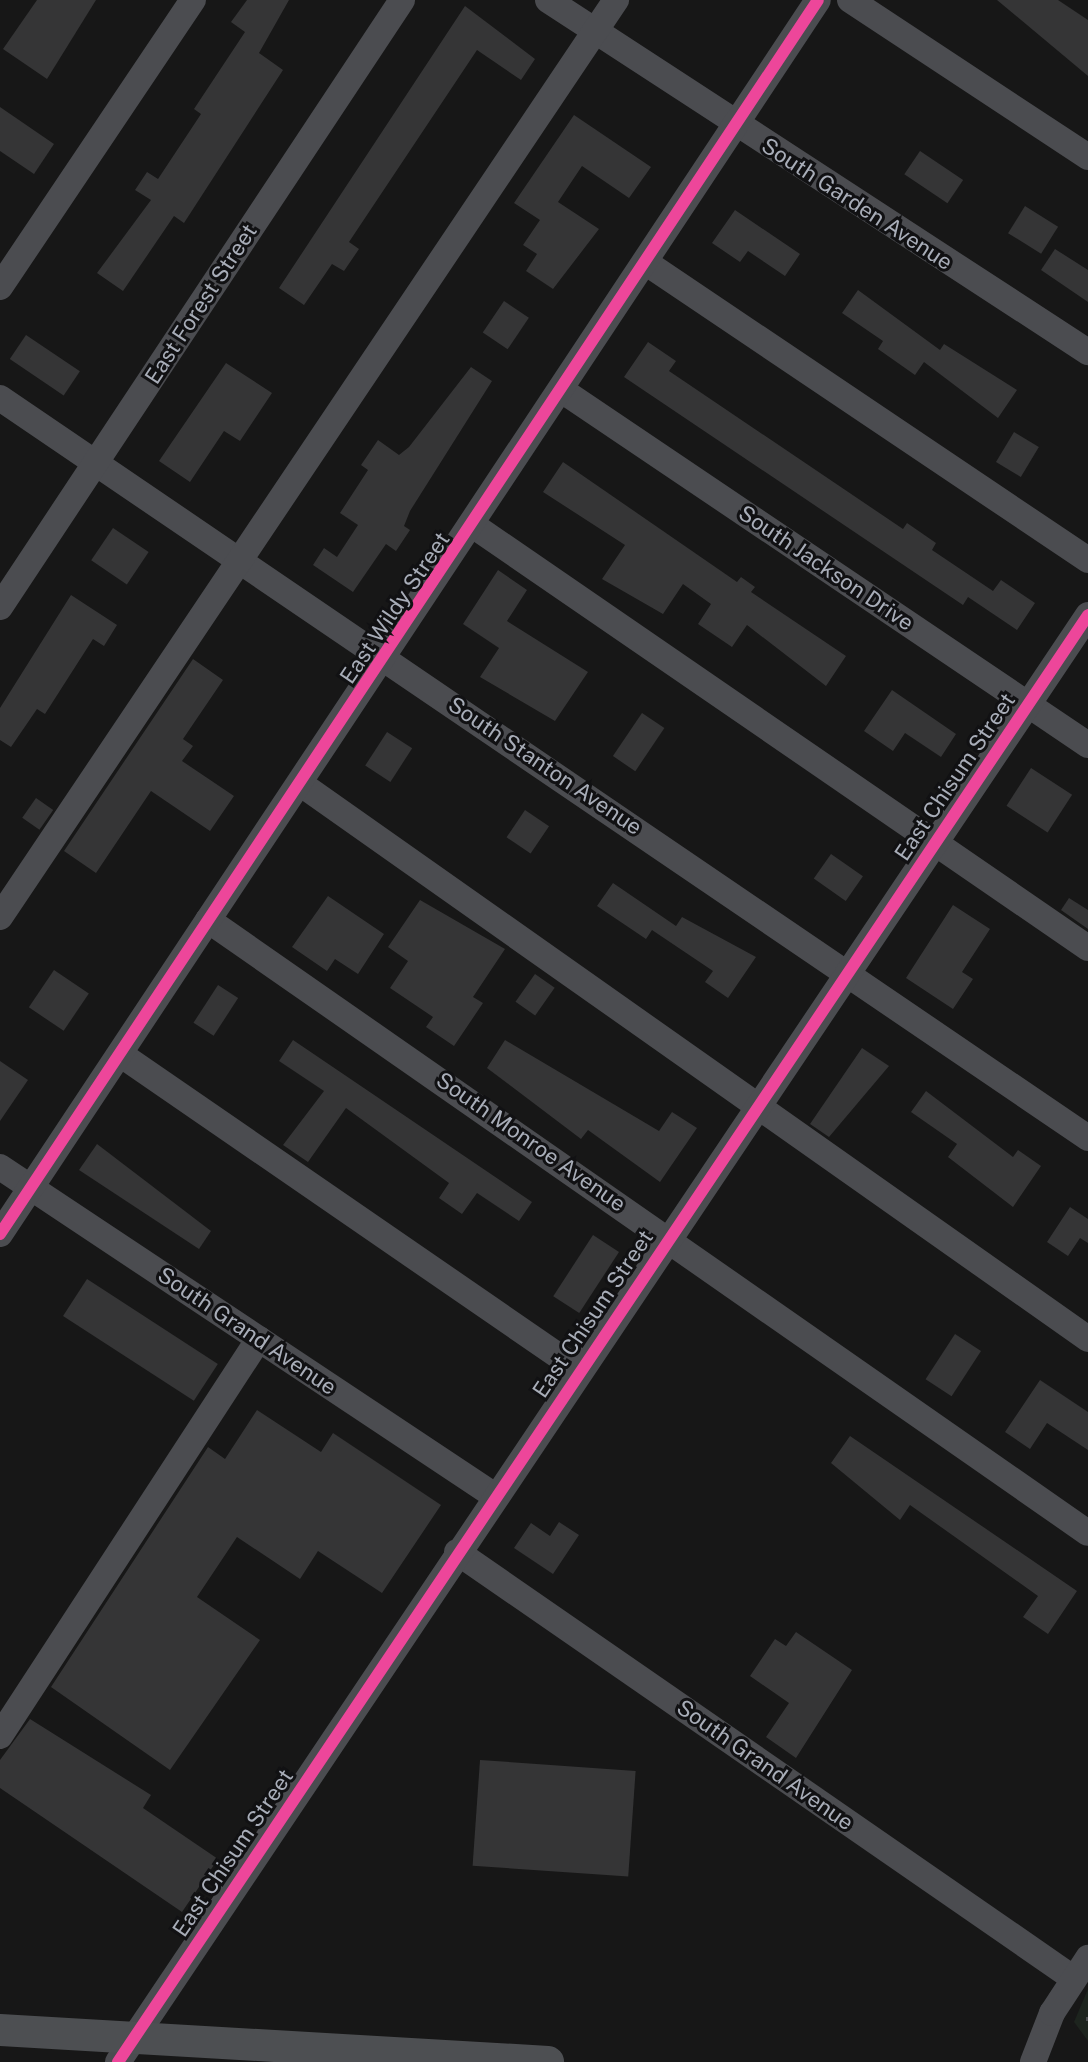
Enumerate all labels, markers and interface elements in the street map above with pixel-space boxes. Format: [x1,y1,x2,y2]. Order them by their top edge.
street label: South Garden Avenue [757,132,957,276]
street label: East Forest Street [139,219,263,389]
street label: South Jackson Drive [733,500,919,636]
street label: East Wildy Street [334,527,456,689]
street label: East Chisum Street [889,688,1021,866]
street label: South Stanton Avenue [443,691,647,841]
street label: South Monroe Avenue [431,1067,631,1217]
street label: East Chisum Street [527,1225,659,1403]
street label: South Grand Avenue [153,1261,341,1401]
street label: South Grand Avenue [672,1694,858,1836]
street label: East Chisum Street [167,1764,299,1942]

